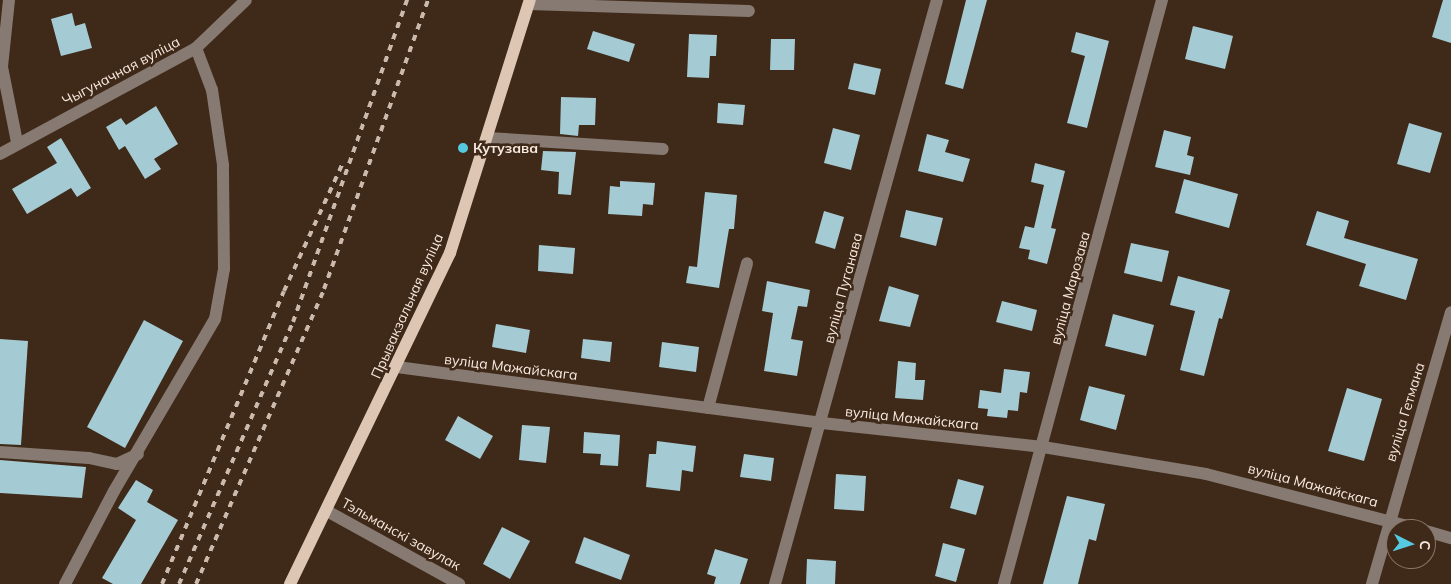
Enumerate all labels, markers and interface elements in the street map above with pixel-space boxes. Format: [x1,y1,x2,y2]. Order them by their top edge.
street label: Чыгуначная вуліца [59,33,183,109]
place label: Кутузава [473,140,538,156]
marker: Кутузава [457,142,469,154]
street label: вуліца Марозава [1047,229,1093,347]
street label: Прывакзальная вуліца [367,231,447,381]
street label: вуліца Пуганава [820,231,866,345]
street label: вуліца Мажайскага [443,350,579,384]
street label: вуліца Гетмана [1382,361,1428,463]
street label: вуліца Мажайскага [844,403,980,433]
street label: вуліца Мажайскага [1246,460,1380,510]
street label: Тэльманскі завулак [338,494,464,574]
north arrow [1386,519,1436,569]
text: С [1416,540,1434,551]

